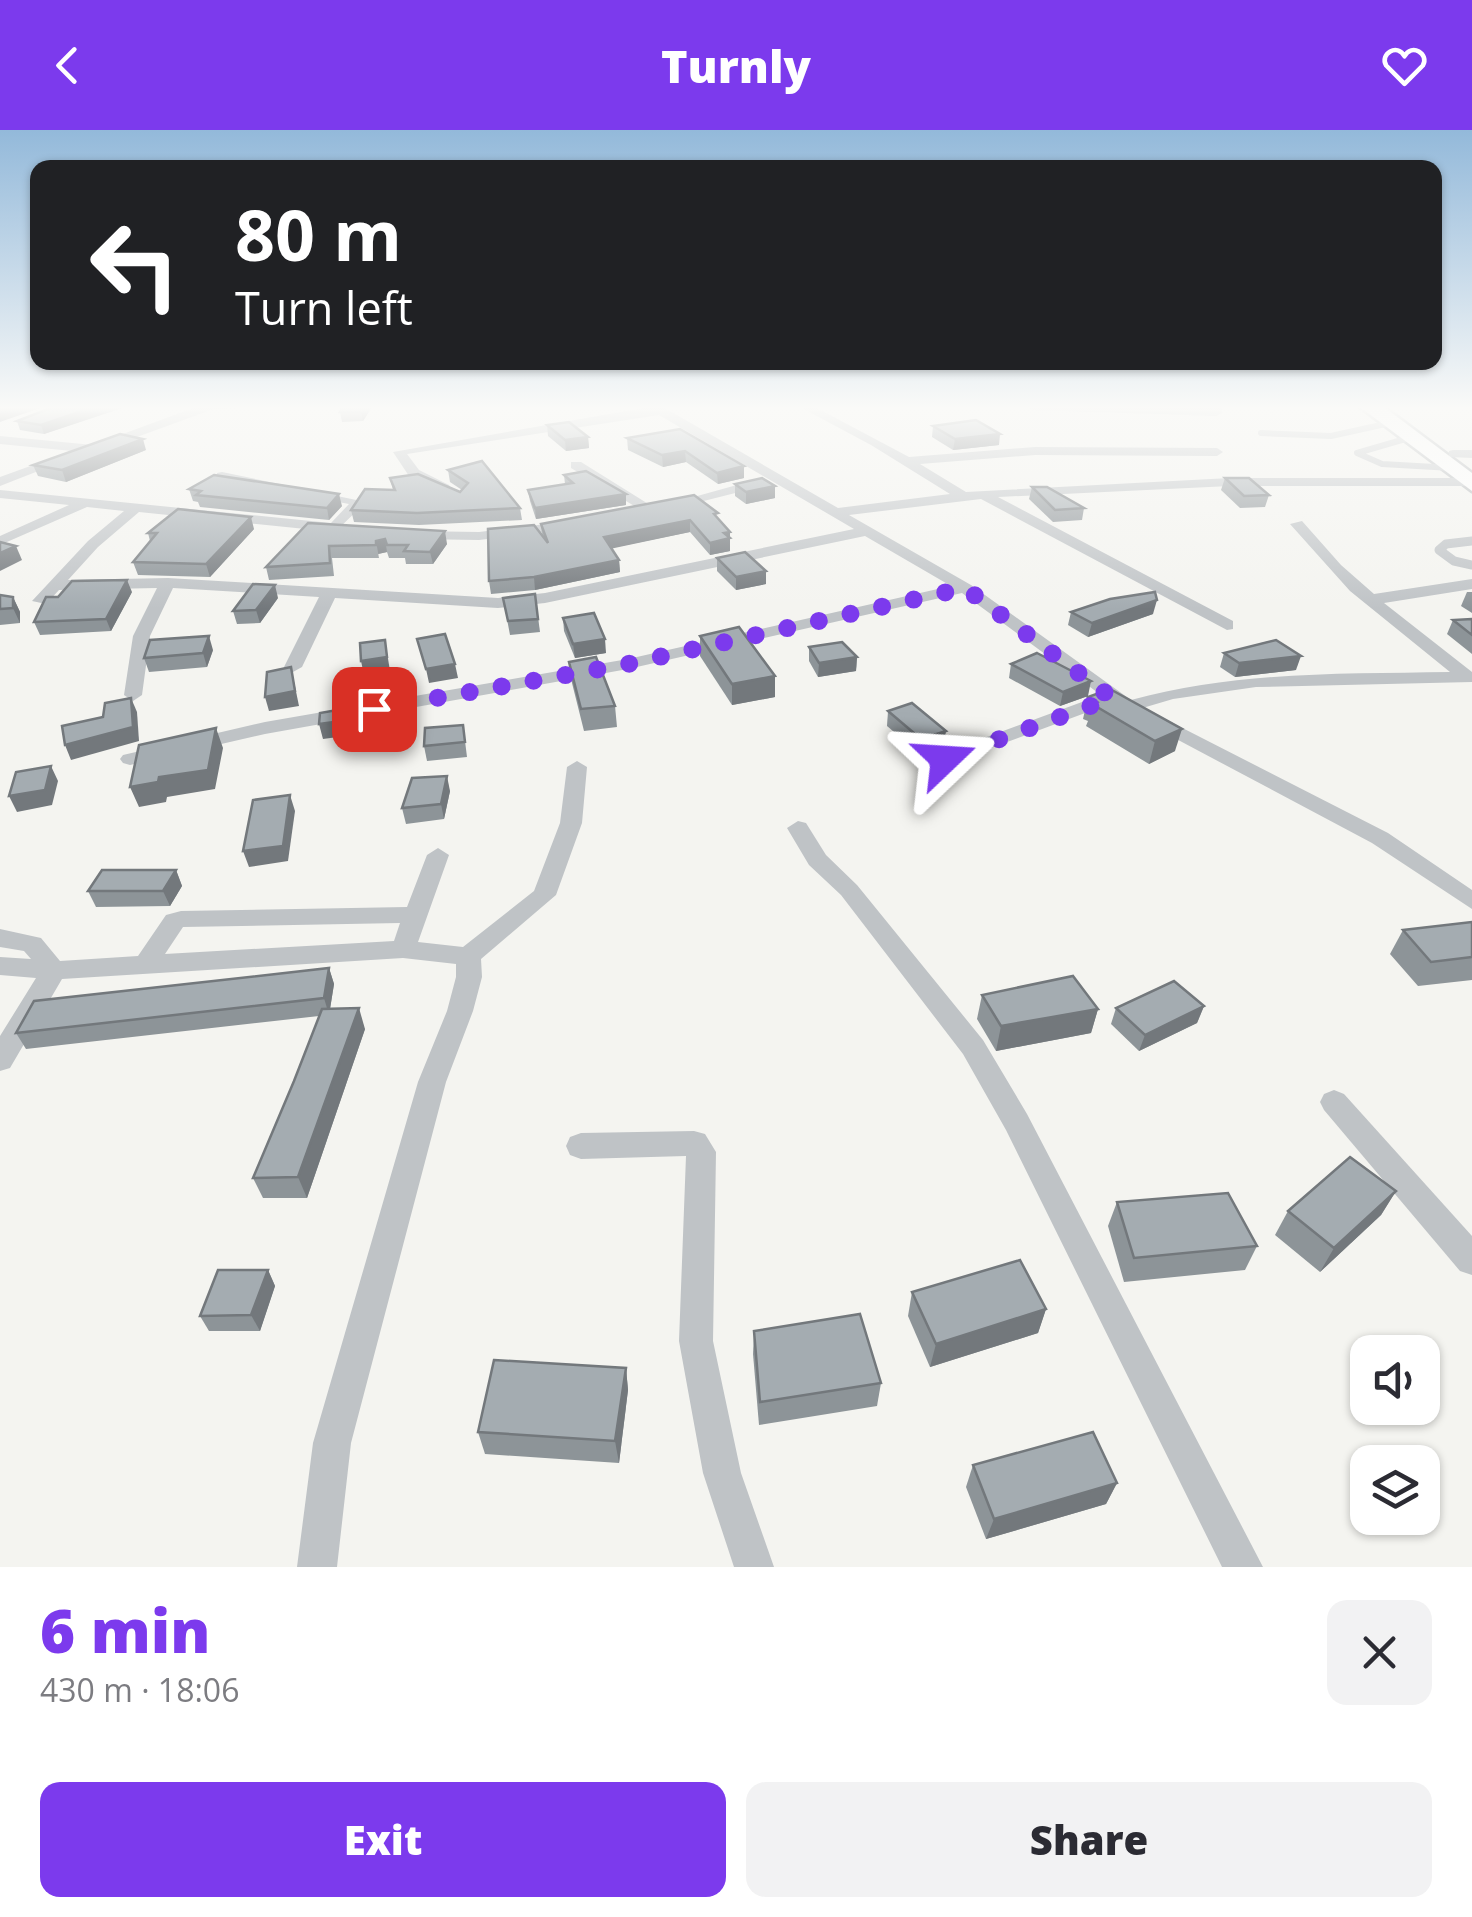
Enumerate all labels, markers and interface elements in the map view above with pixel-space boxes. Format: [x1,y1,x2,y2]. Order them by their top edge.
text: Turnly [661,35,811,96]
icon: back [40,38,95,93]
icon: heart [1377,38,1432,93]
text: 80 m [235,186,402,282]
icon: left [70,200,200,330]
text: Turn left [235,277,413,338]
pin [332,667,417,752]
icon: arrive [347,682,402,737]
position arrow [893,707,997,811]
map controls [1350,1335,1440,1535]
button: sound [1350,1335,1440,1425]
button: layers [1350,1445,1440,1535]
text: 6 min [40,1589,210,1671]
button: close [1327,1600,1432,1705]
text: 430 m · 18:06 [40,1668,239,1711]
button: Exit [40,1782,726,1897]
button: Share [746,1782,1432,1897]

